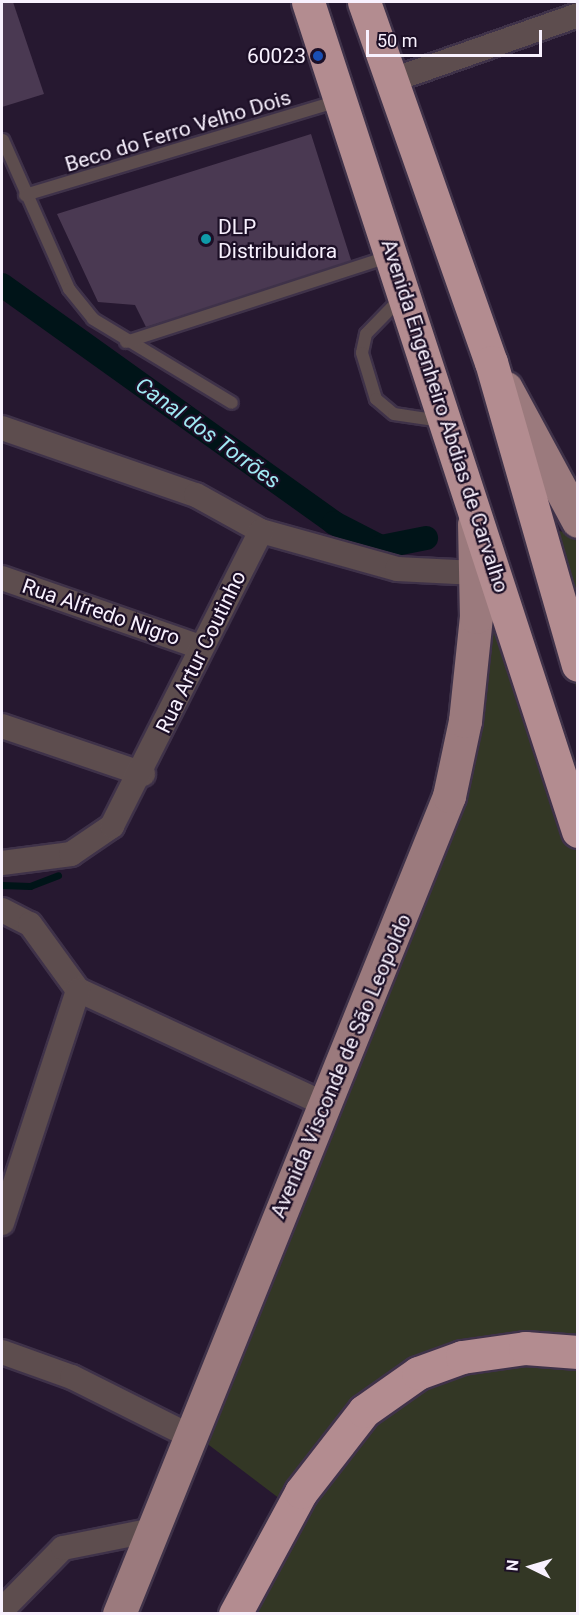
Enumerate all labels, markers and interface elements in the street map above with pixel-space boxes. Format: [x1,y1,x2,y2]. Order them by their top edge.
scale bar [369,18,544,56]
text: 50 m [377,30,417,51]
place label: 60023 [247,43,306,69]
marker: 60023 [311,49,325,63]
street label: Beco do Ferro Velho Dois [62,85,294,177]
place label: DLP Distribuidora [218,214,337,264]
marker: DLP Distribuidora [199,232,213,246]
street label: Avenida Engenheiro Abdias de Carvalho [376,236,514,596]
water label: Canal dos Torrões [130,372,286,494]
street label: Rua Artur Coutinho [151,567,251,737]
street label: Rua Alfredo Nigro [19,573,183,651]
street label: Avenida Visconde de São Leopoldo [265,910,417,1222]
north arrow [501,1537,561,1597]
text: N [503,1559,523,1572]

